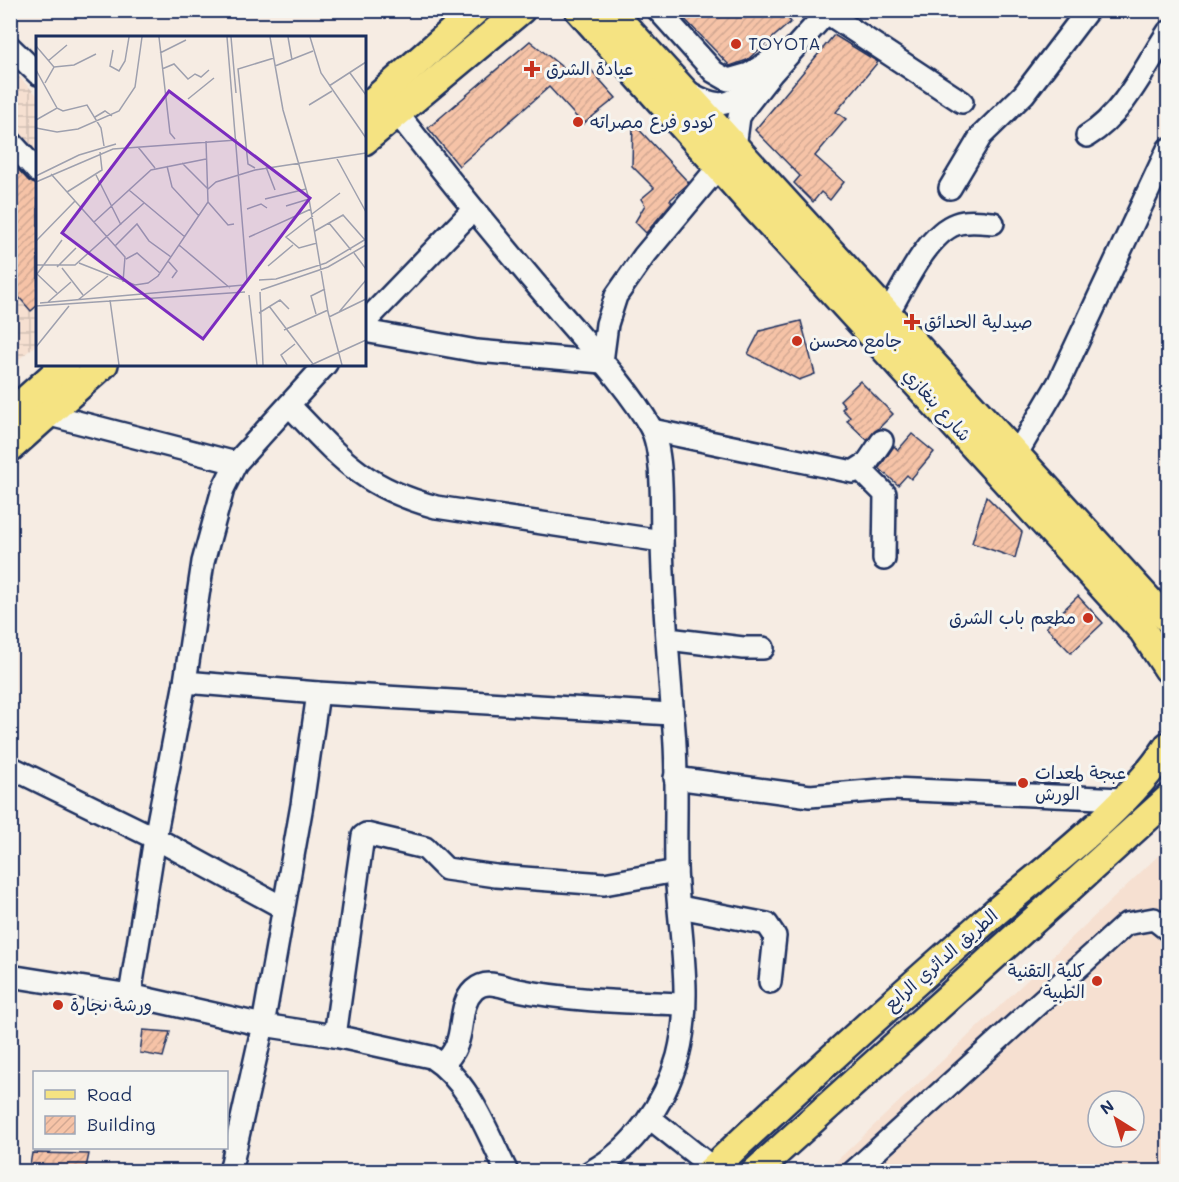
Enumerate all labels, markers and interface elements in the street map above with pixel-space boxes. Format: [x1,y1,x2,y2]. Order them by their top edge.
place label: TOYOTA [748,31,821,55]
inset map [36,36,366,366]
marker: TOYOTA [729,37,743,51]
place label: عيادة الشرق [546,56,634,80]
marker: عيادة الشرق [523,60,541,78]
place label: كودو فرع مصراته [590,109,716,134]
marker: كودو فرع مصراته [571,115,585,129]
place label: صيدلية الحدائق [924,309,1033,333]
marker: صيدلية الحدائق [905,315,919,329]
place label: جامع محسن [809,328,902,354]
marker: جامع محسن [790,334,804,348]
street label: شارع بنغازي [897,363,977,447]
place label: مطعم باب الشرق [949,605,1076,632]
marker: مطعم باب الشرق [1081,611,1095,625]
place label: عبجة لمعدات الورش [1035,760,1126,806]
marker: عبجة لمعدات الورش [1016,776,1030,790]
street label: الطريق الدائري الرابع [878,903,1004,1017]
place label: كلية التقنية الطبية [1008,958,1085,1003]
marker: كلية التقنية الطبية [1090,974,1104,988]
place label: ورشة نجارة [70,992,152,1016]
marker: ورشة نجارة [51,998,65,1012]
legend [33,1071,228,1149]
text: Road [87,1082,132,1106]
north arrow [1086,1089,1146,1149]
text: N [1095,1095,1118,1119]
text: Building [87,1112,155,1136]

